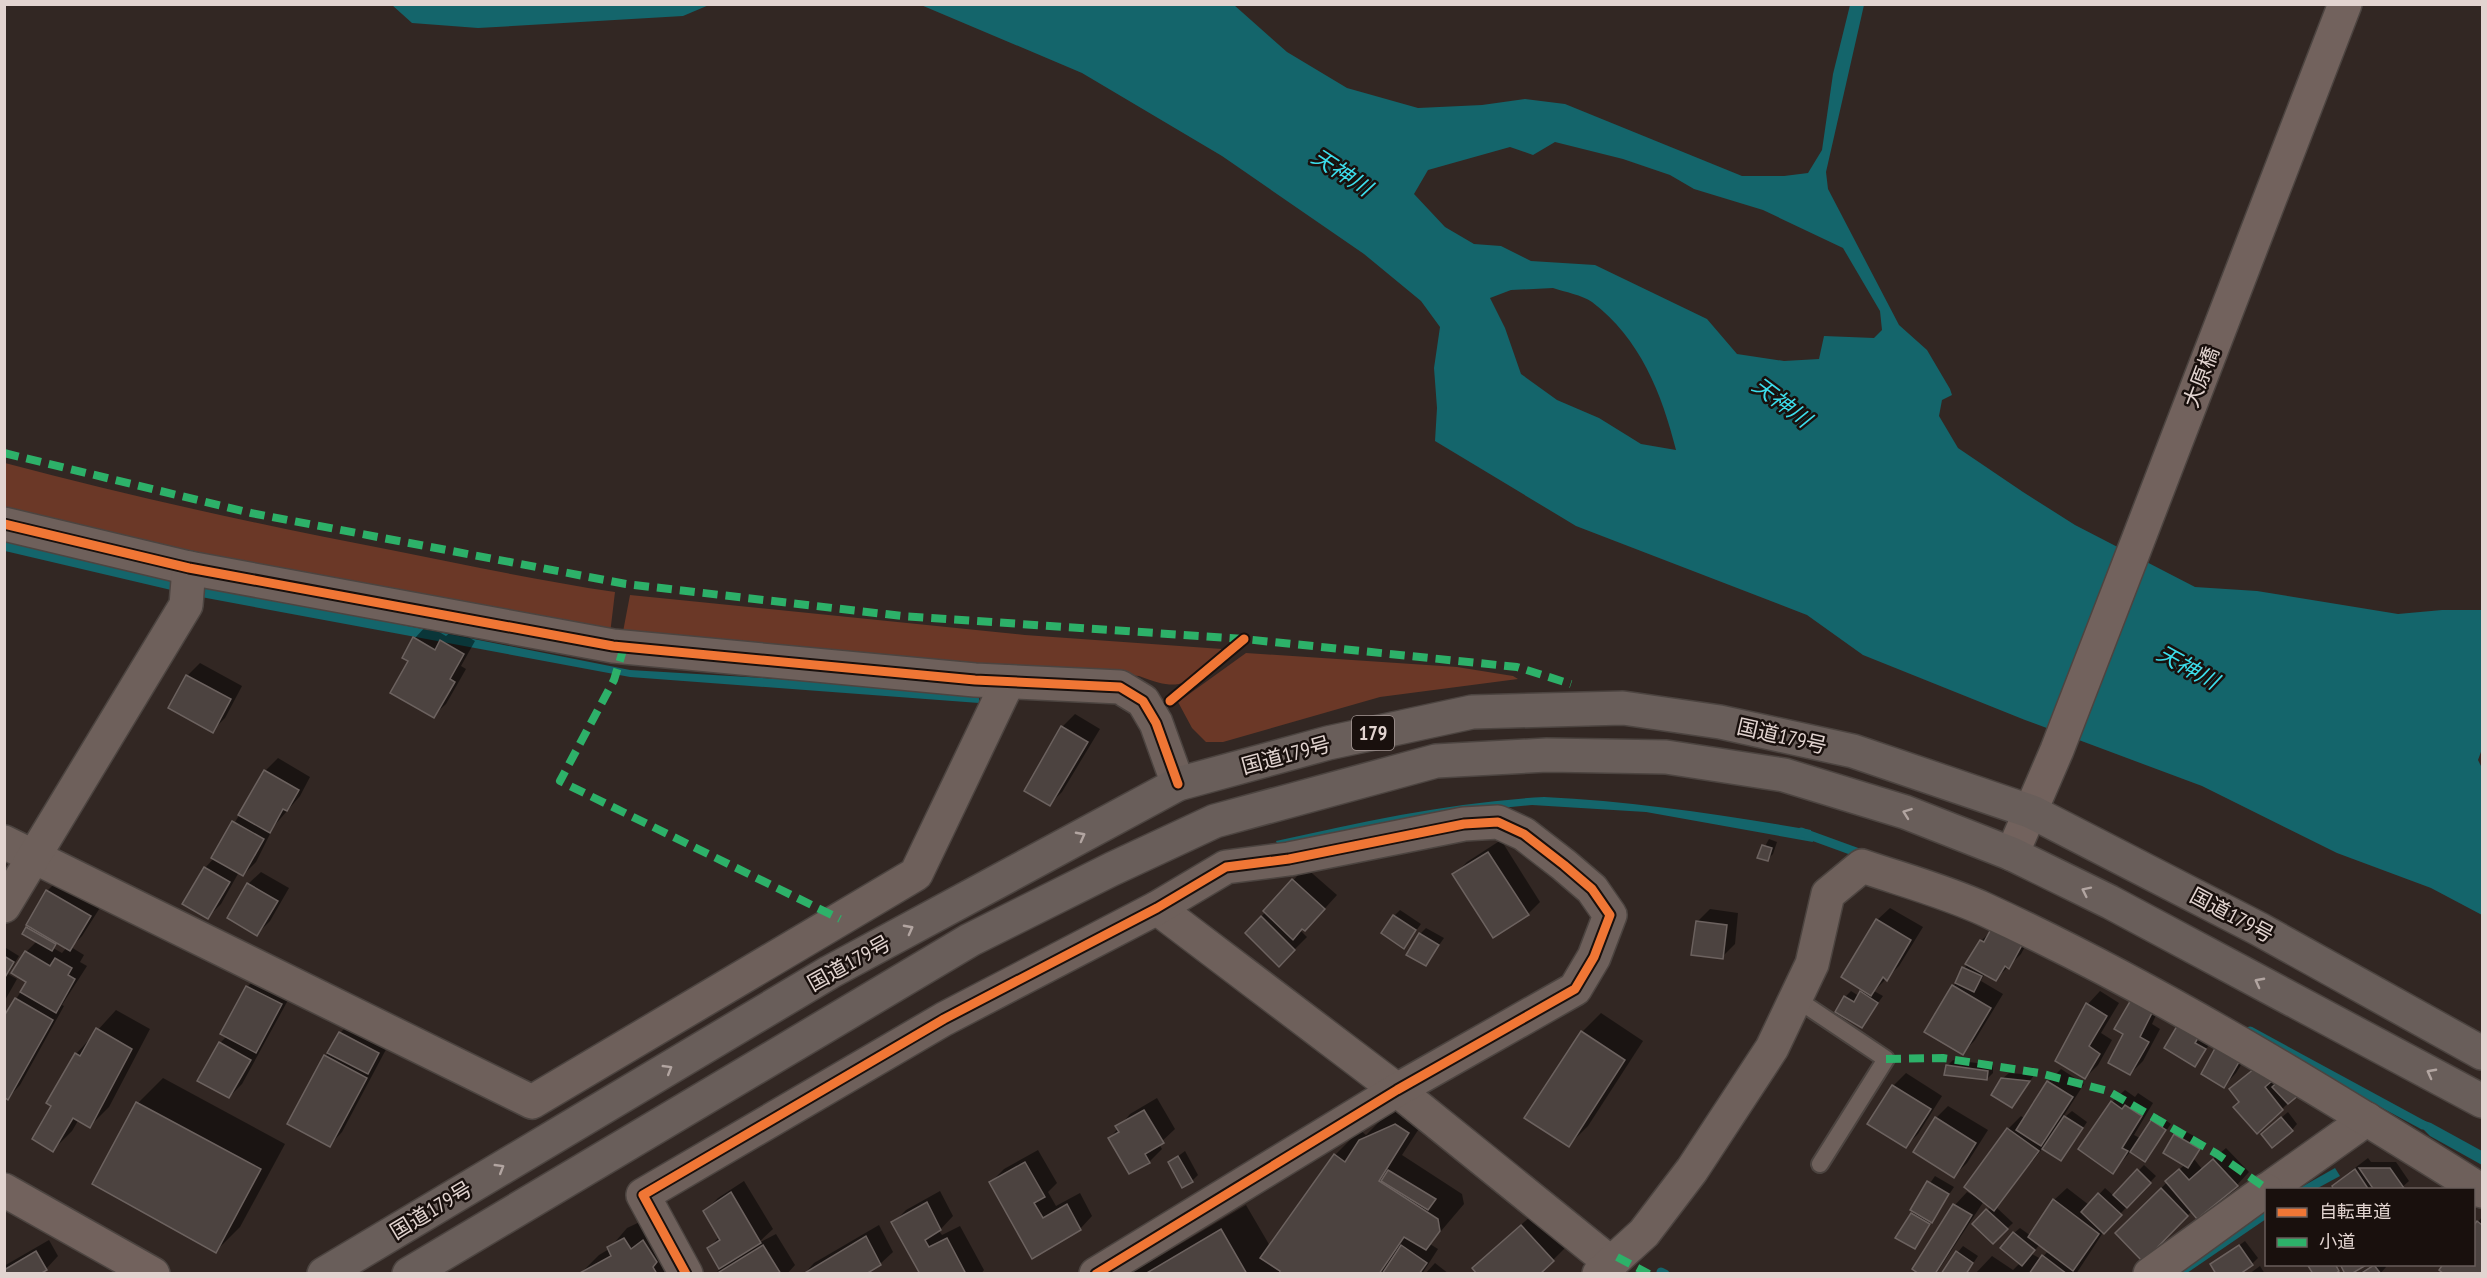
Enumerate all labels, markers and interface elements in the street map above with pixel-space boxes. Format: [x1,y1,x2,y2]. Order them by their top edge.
water label: 天神川 [1307,142,1379,203]
street label: 大原橋 [2177,343,2225,411]
water label: 天神川 [1747,371,1818,434]
water label: 天神川 [2152,639,2225,696]
street label: 国道179号 [1734,713,1830,759]
road number: 179 [1352,716,1394,750]
street label: 国道179号 [1238,730,1334,780]
one-way arrow [1903,808,1913,821]
one-way arrow [1075,832,1085,843]
street label: 国道179号 [2185,882,2279,948]
one-way arrow [2082,886,2093,898]
one-way arrow [903,925,914,936]
street label: 国道179号 [803,929,895,997]
one-way arrow [2254,977,2265,989]
one-way arrow [662,1064,672,1076]
one-way arrow [2427,1069,2437,1080]
one-way arrow [494,1164,504,1176]
street label: 国道179号 [385,1175,477,1245]
legend [2265,1188,2475,1266]
text: 自転車道 [2319,1200,2391,1223]
text: 小道 [2319,1230,2355,1253]

